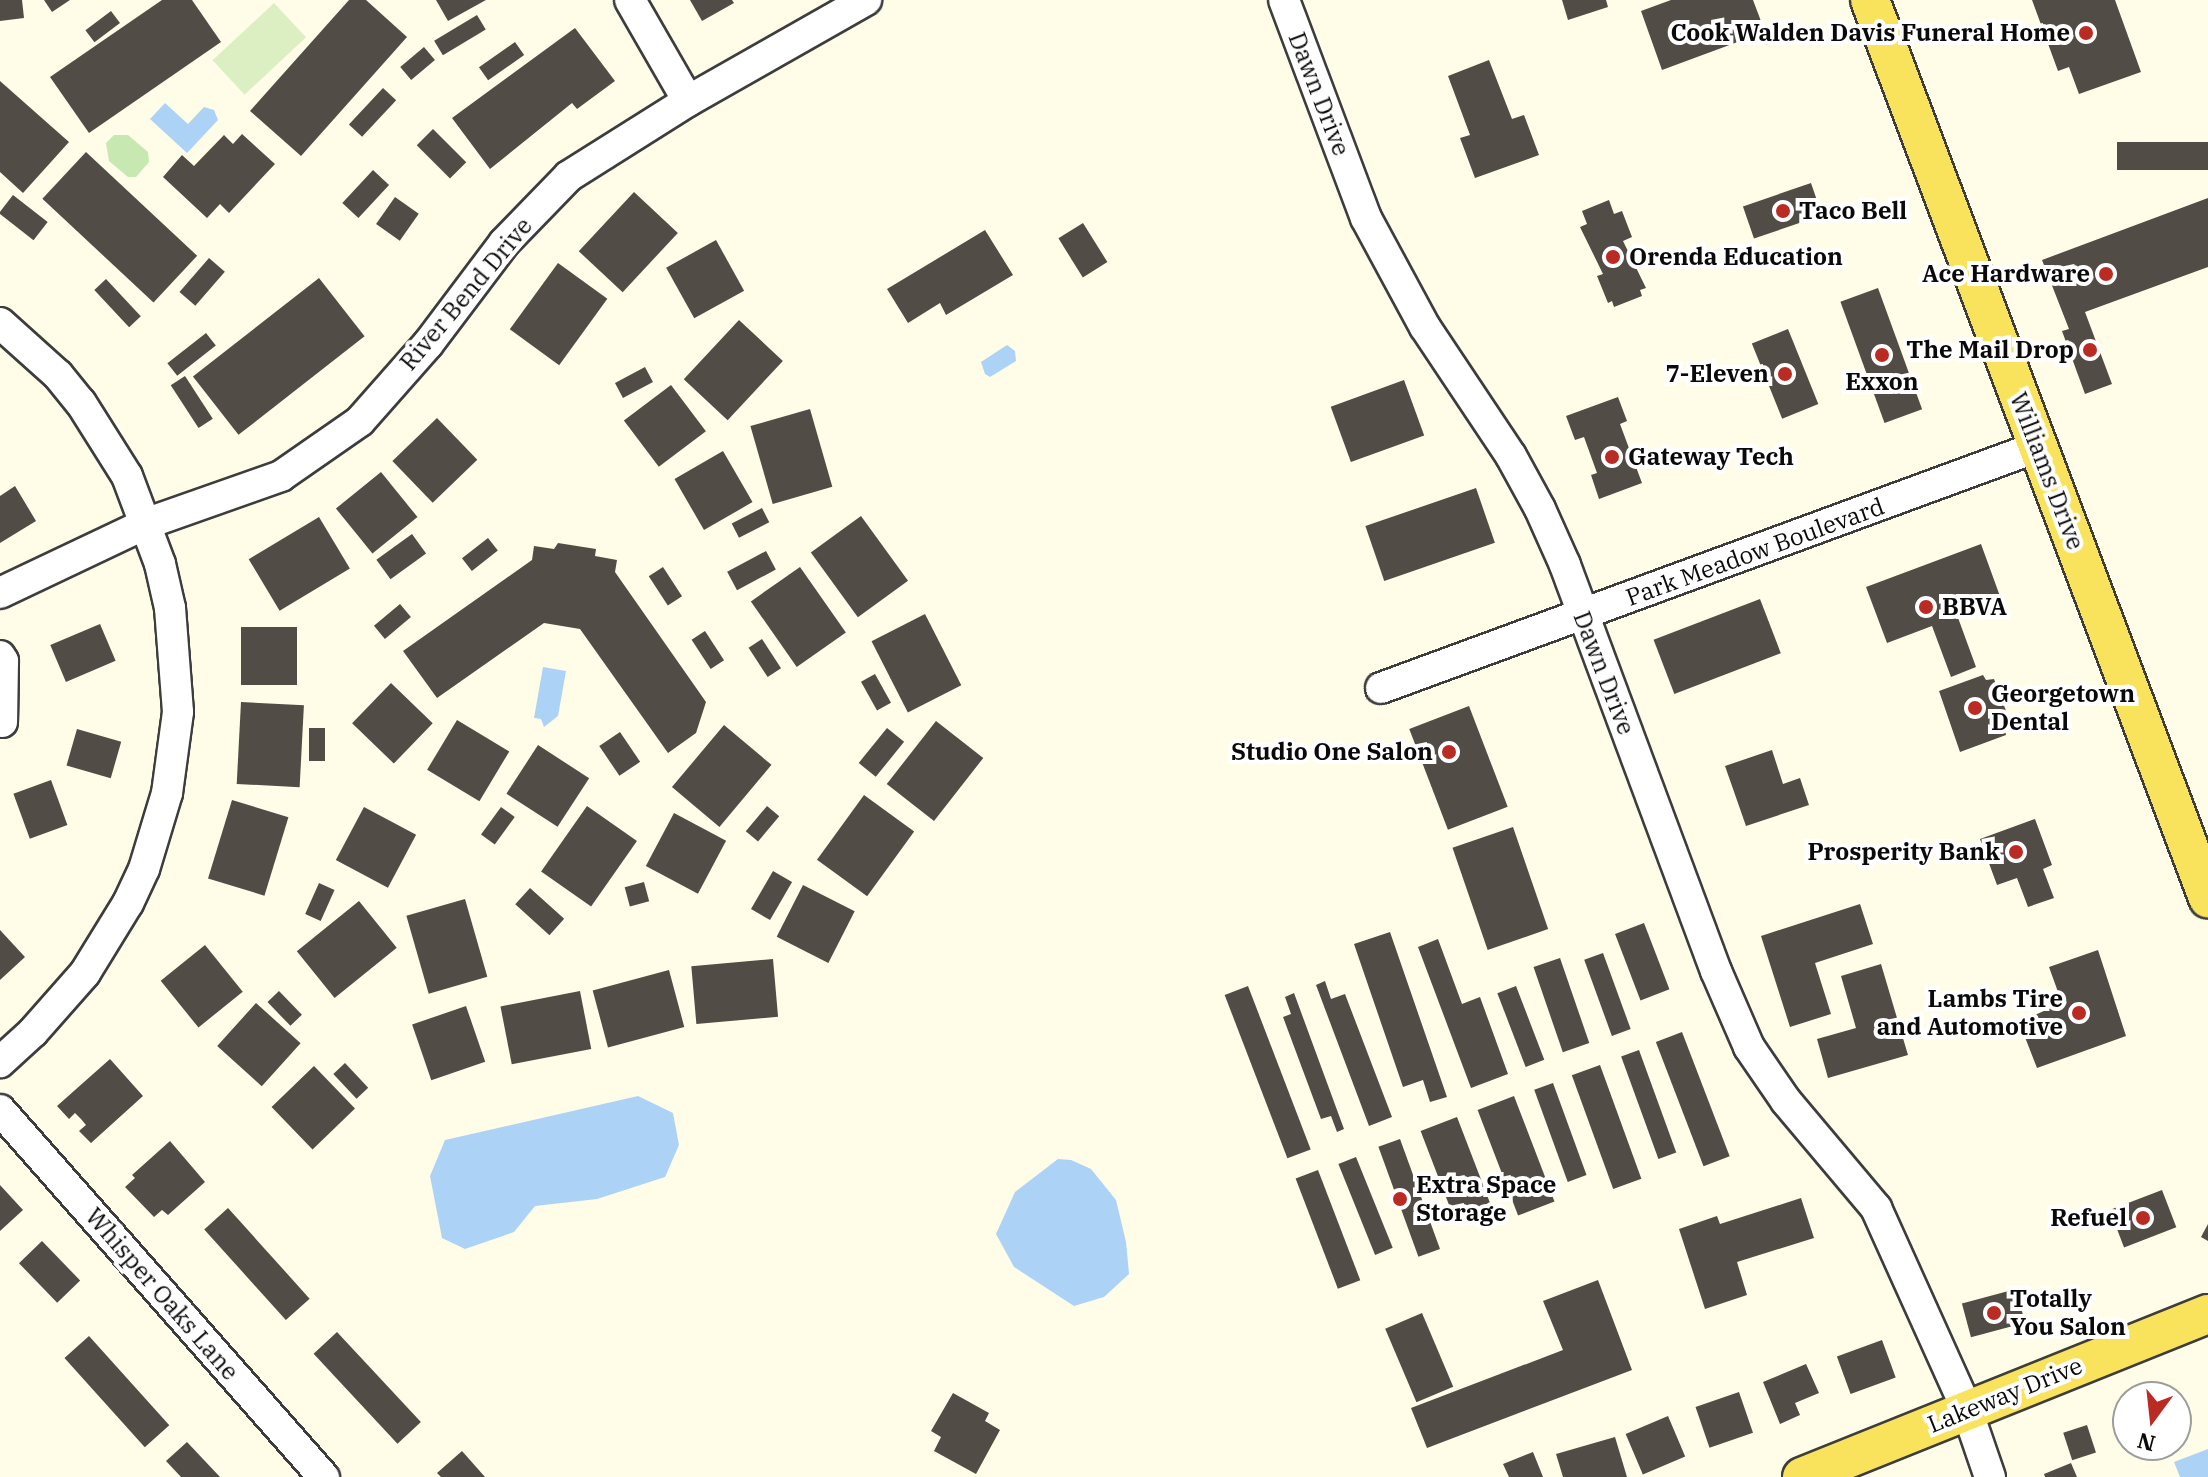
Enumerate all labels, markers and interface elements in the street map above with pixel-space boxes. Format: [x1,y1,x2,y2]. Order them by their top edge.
place label: Cook Walden Davis Funeral Home [1671,19,2070,47]
marker: Cook Walden Davis Funeral Home [2077,24,2095,42]
street label: Dawn Drive [1282,28,1356,160]
place label: Taco Bell [1799,197,1907,225]
marker: Taco Bell [1774,202,1792,220]
street label: River Bend Drive [394,212,538,376]
place label: Orenda Education [1629,243,1843,271]
marker: Orenda Education [1604,248,1622,266]
place label: Ace Hardware [1922,260,2090,288]
marker: Ace Hardware [2097,265,2115,283]
place label: The Mail Drop [1906,336,2074,364]
marker: The Mail Drop [2081,341,2099,359]
marker: Exxon [1873,346,1891,364]
place label: 7-Eleven [1665,360,1769,388]
marker: 7-Eleven [1776,365,1794,383]
place label: Exxon [1845,368,1919,396]
street label: Williams Drive [2004,388,2090,554]
place label: Gateway Tech [1628,443,1794,471]
marker: Gateway Tech [1603,448,1621,466]
street label: Park Meadow Boulevard [1622,492,1888,612]
place label: BBVA [1942,593,2007,621]
marker: BBVA [1917,598,1935,616]
street label: Dawn Drive [1567,607,1641,739]
place label: Georgetown Dental [1991,680,2135,736]
marker: Georgetown Dental [1966,699,1984,717]
place label: Studio One Salon [1231,738,1433,766]
marker: Studio One Salon [1440,743,1458,761]
place label: Prosperity Bank [1807,838,2000,866]
marker: Prosperity Bank [2007,843,2025,861]
place label: Lambs Tire and Automotive [1877,985,2063,1041]
marker: Lambs Tire and Automotive [2070,1004,2088,1022]
place label: Extra Space Storage [1416,1171,1556,1227]
marker: Extra Space Storage [1391,1190,1409,1208]
street label: Whisper Oaks Lane [79,1202,245,1386]
place label: Refuel [2050,1204,2127,1232]
marker: Refuel [2134,1209,2152,1227]
place label: Totally You Salon [2010,1285,2126,1341]
marker: Totally You Salon [1985,1304,2003,1322]
street label: Lakeway Drive [1924,1351,2086,1439]
north arrow [2112,1381,2192,1461]
text: N [2134,1426,2158,1459]

